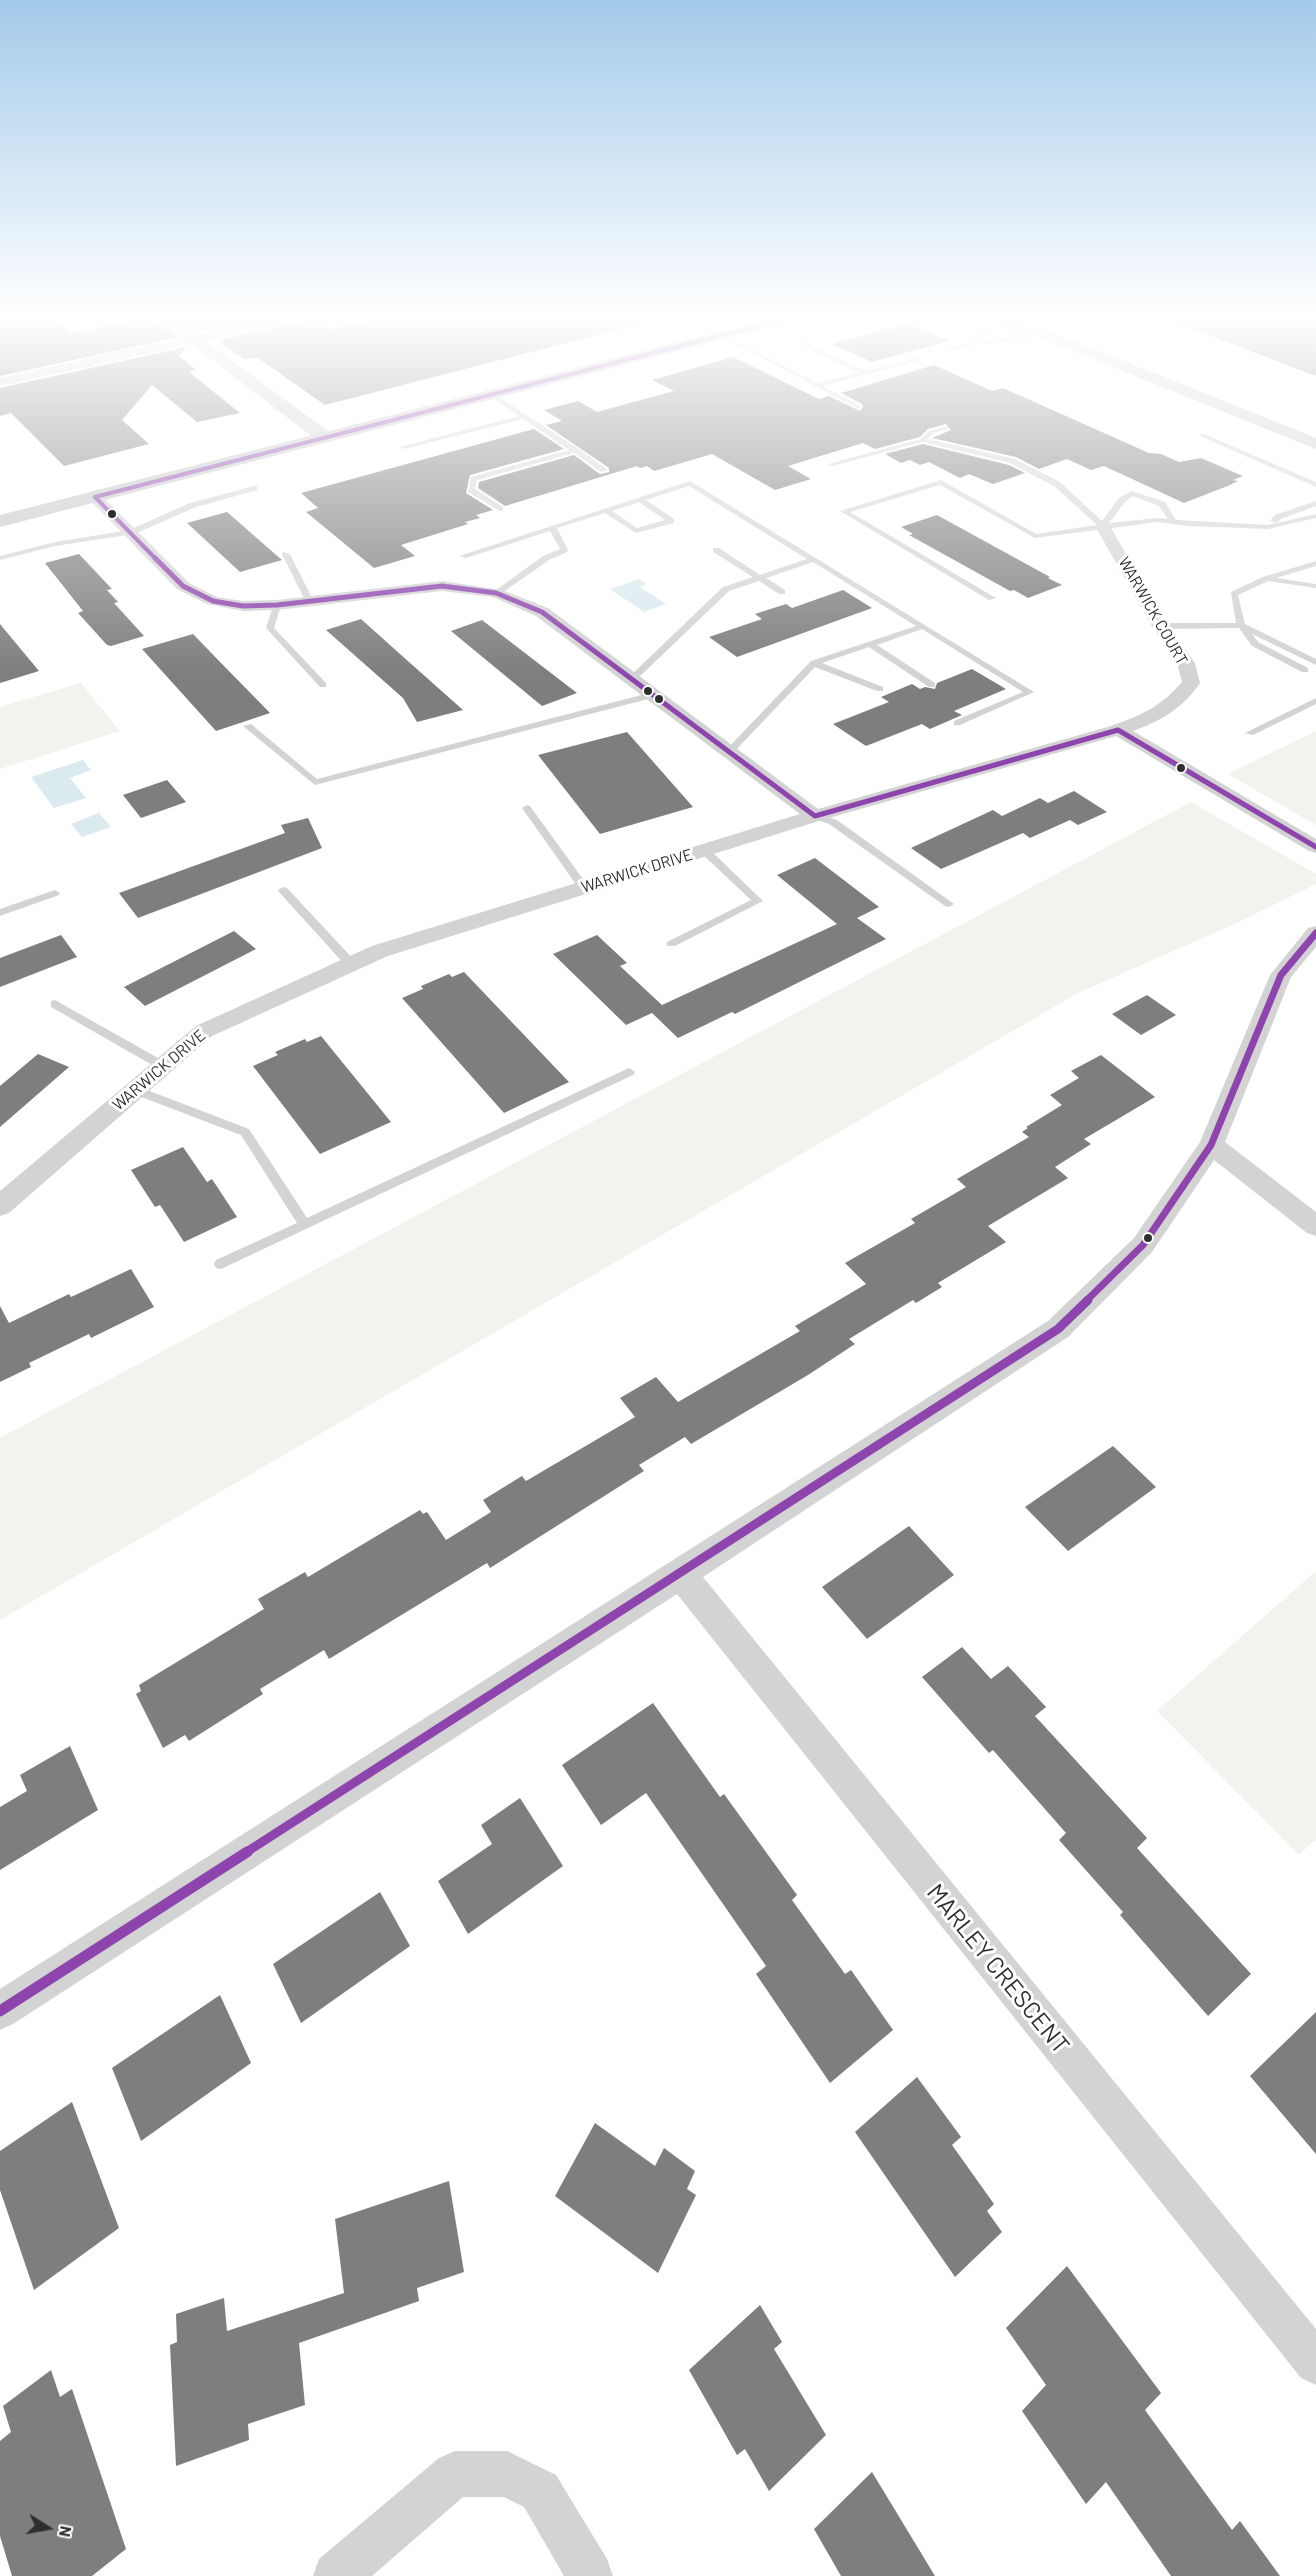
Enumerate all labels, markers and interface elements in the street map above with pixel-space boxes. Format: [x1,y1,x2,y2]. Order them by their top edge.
unlabelled marker [106,508,118,520]
street label: WARWICK COURT [1114,553,1192,669]
unlabelled marker [642,685,654,697]
unlabelled marker [653,693,665,705]
unlabelled marker [1175,762,1187,774]
street label: WARWICK DRIVE [579,845,695,897]
street label: WARWICK DRIVE [109,1026,209,1114]
unlabelled marker [1142,1232,1154,1244]
street label: MARLEY CRESCENT [921,1878,1075,2060]
north arrow [18,2498,78,2558]
text: N [56,2524,77,2539]

